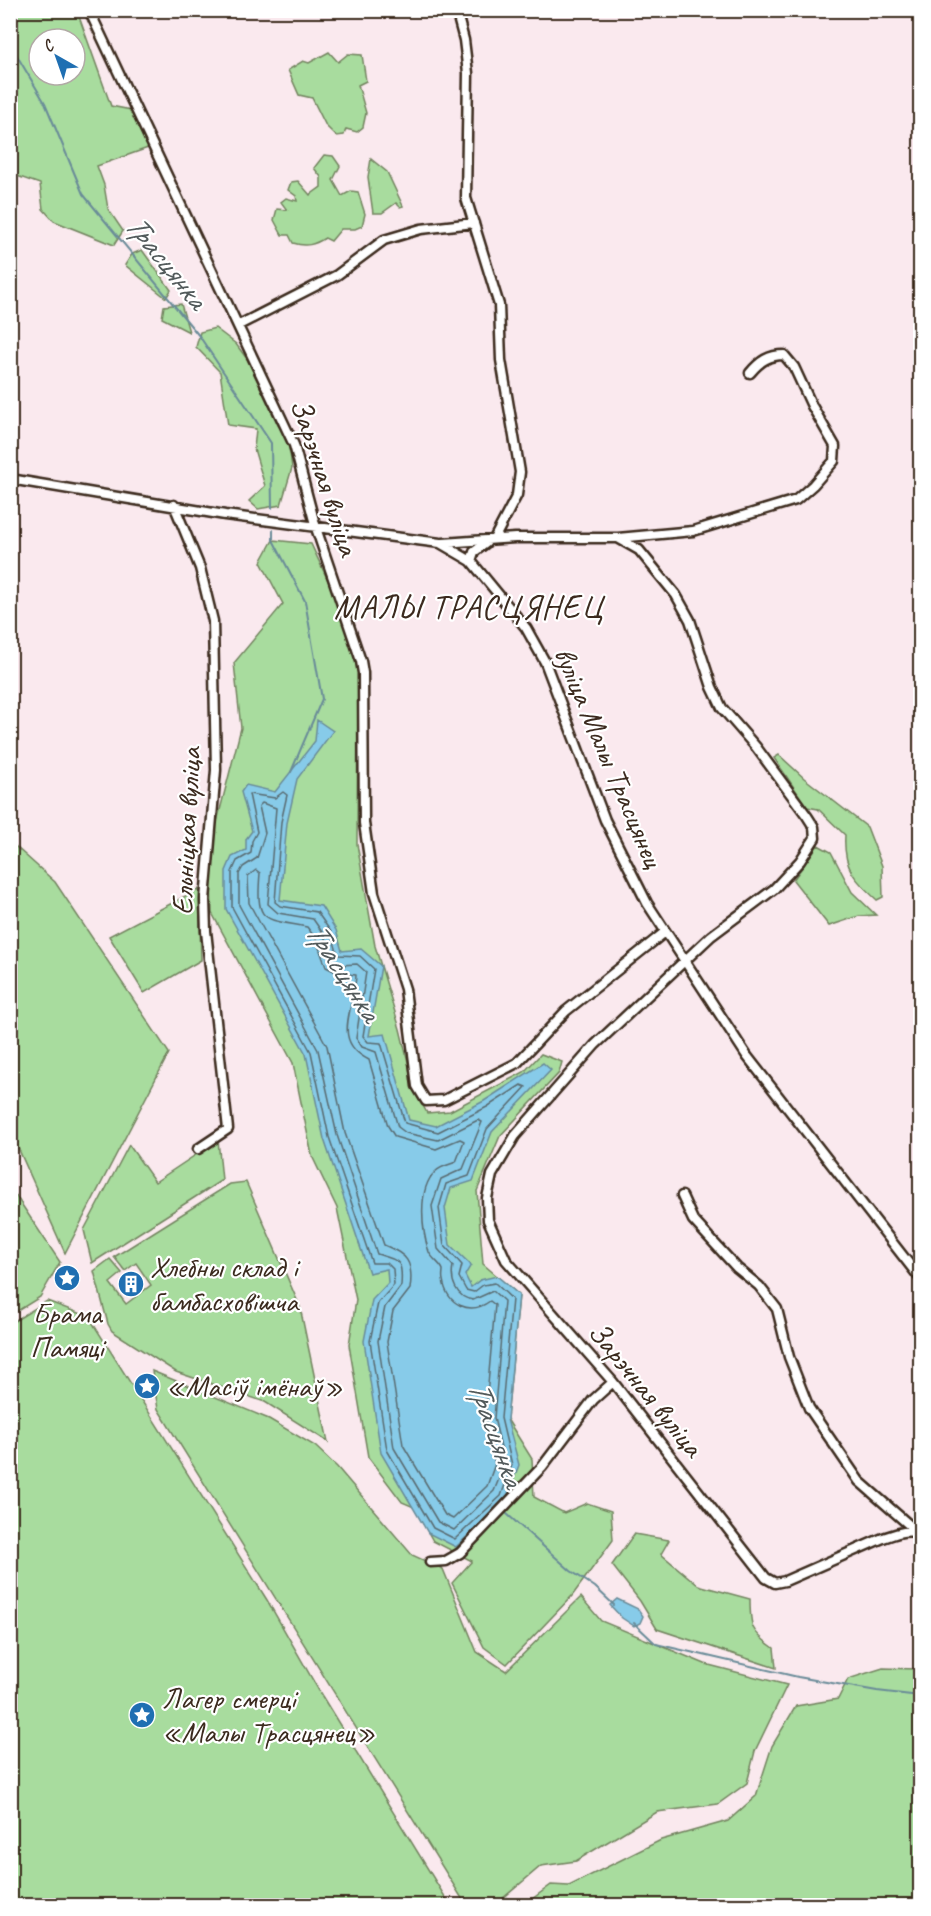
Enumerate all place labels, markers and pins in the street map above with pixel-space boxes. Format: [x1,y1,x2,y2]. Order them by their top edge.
place label: Хлебны склад і бамбасховішча [150,1248,301,1320]
place icon: Брама Памяці [52,1263,82,1293]
building icon: Хлебны склад і бамбасховішча [116,1269,146,1299]
place label: Брама Памяці [30,1294,107,1366]
place label: «Масіў імёнаў» [166,1367,343,1405]
place icon: «Масіў імёнаў» [132,1371,162,1401]
place label: Лагер смерці «Малы Трасцянец» [162,1679,376,1751]
place icon: Лагер смерці «Малы Трасцянец» [127,1700,157,1730]

